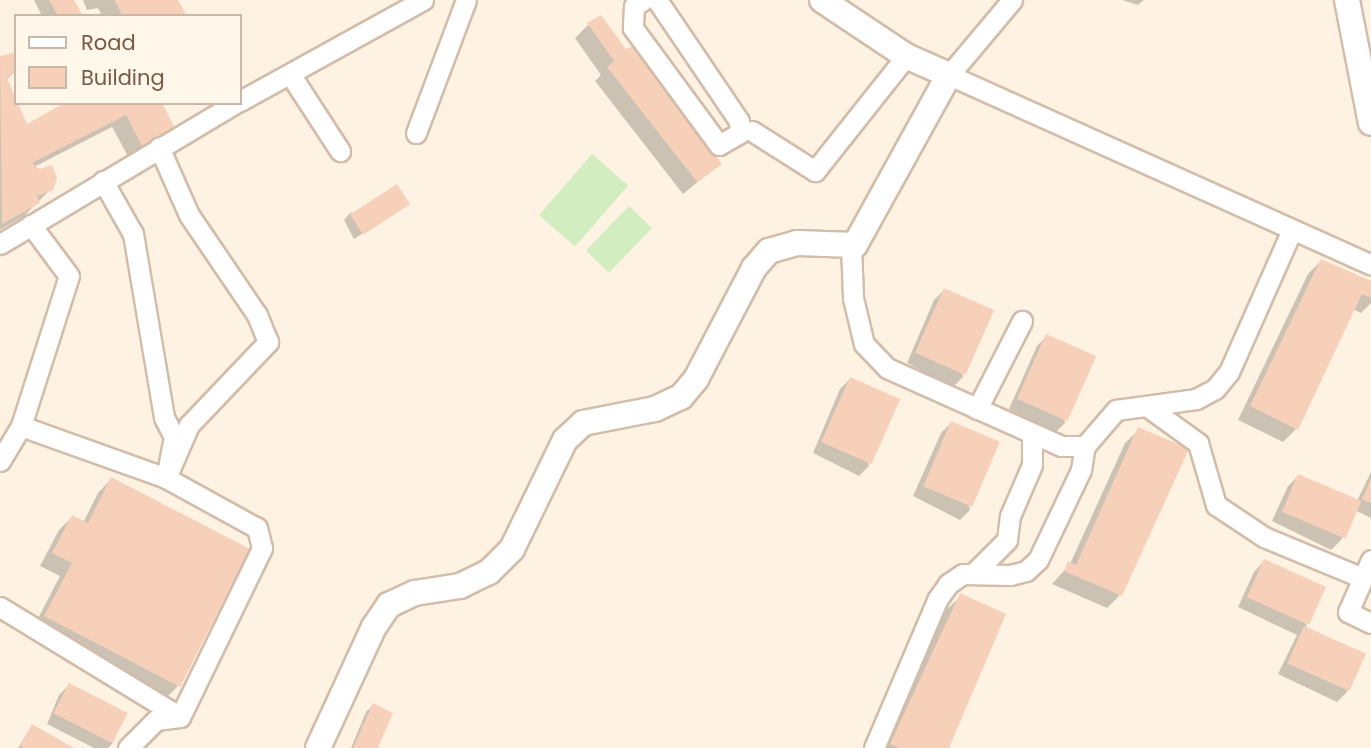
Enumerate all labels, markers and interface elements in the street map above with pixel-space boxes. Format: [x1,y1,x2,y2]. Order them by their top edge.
legend [14,14,242,105]
text: Road [81,28,136,57]
text: Building [81,63,165,92]

